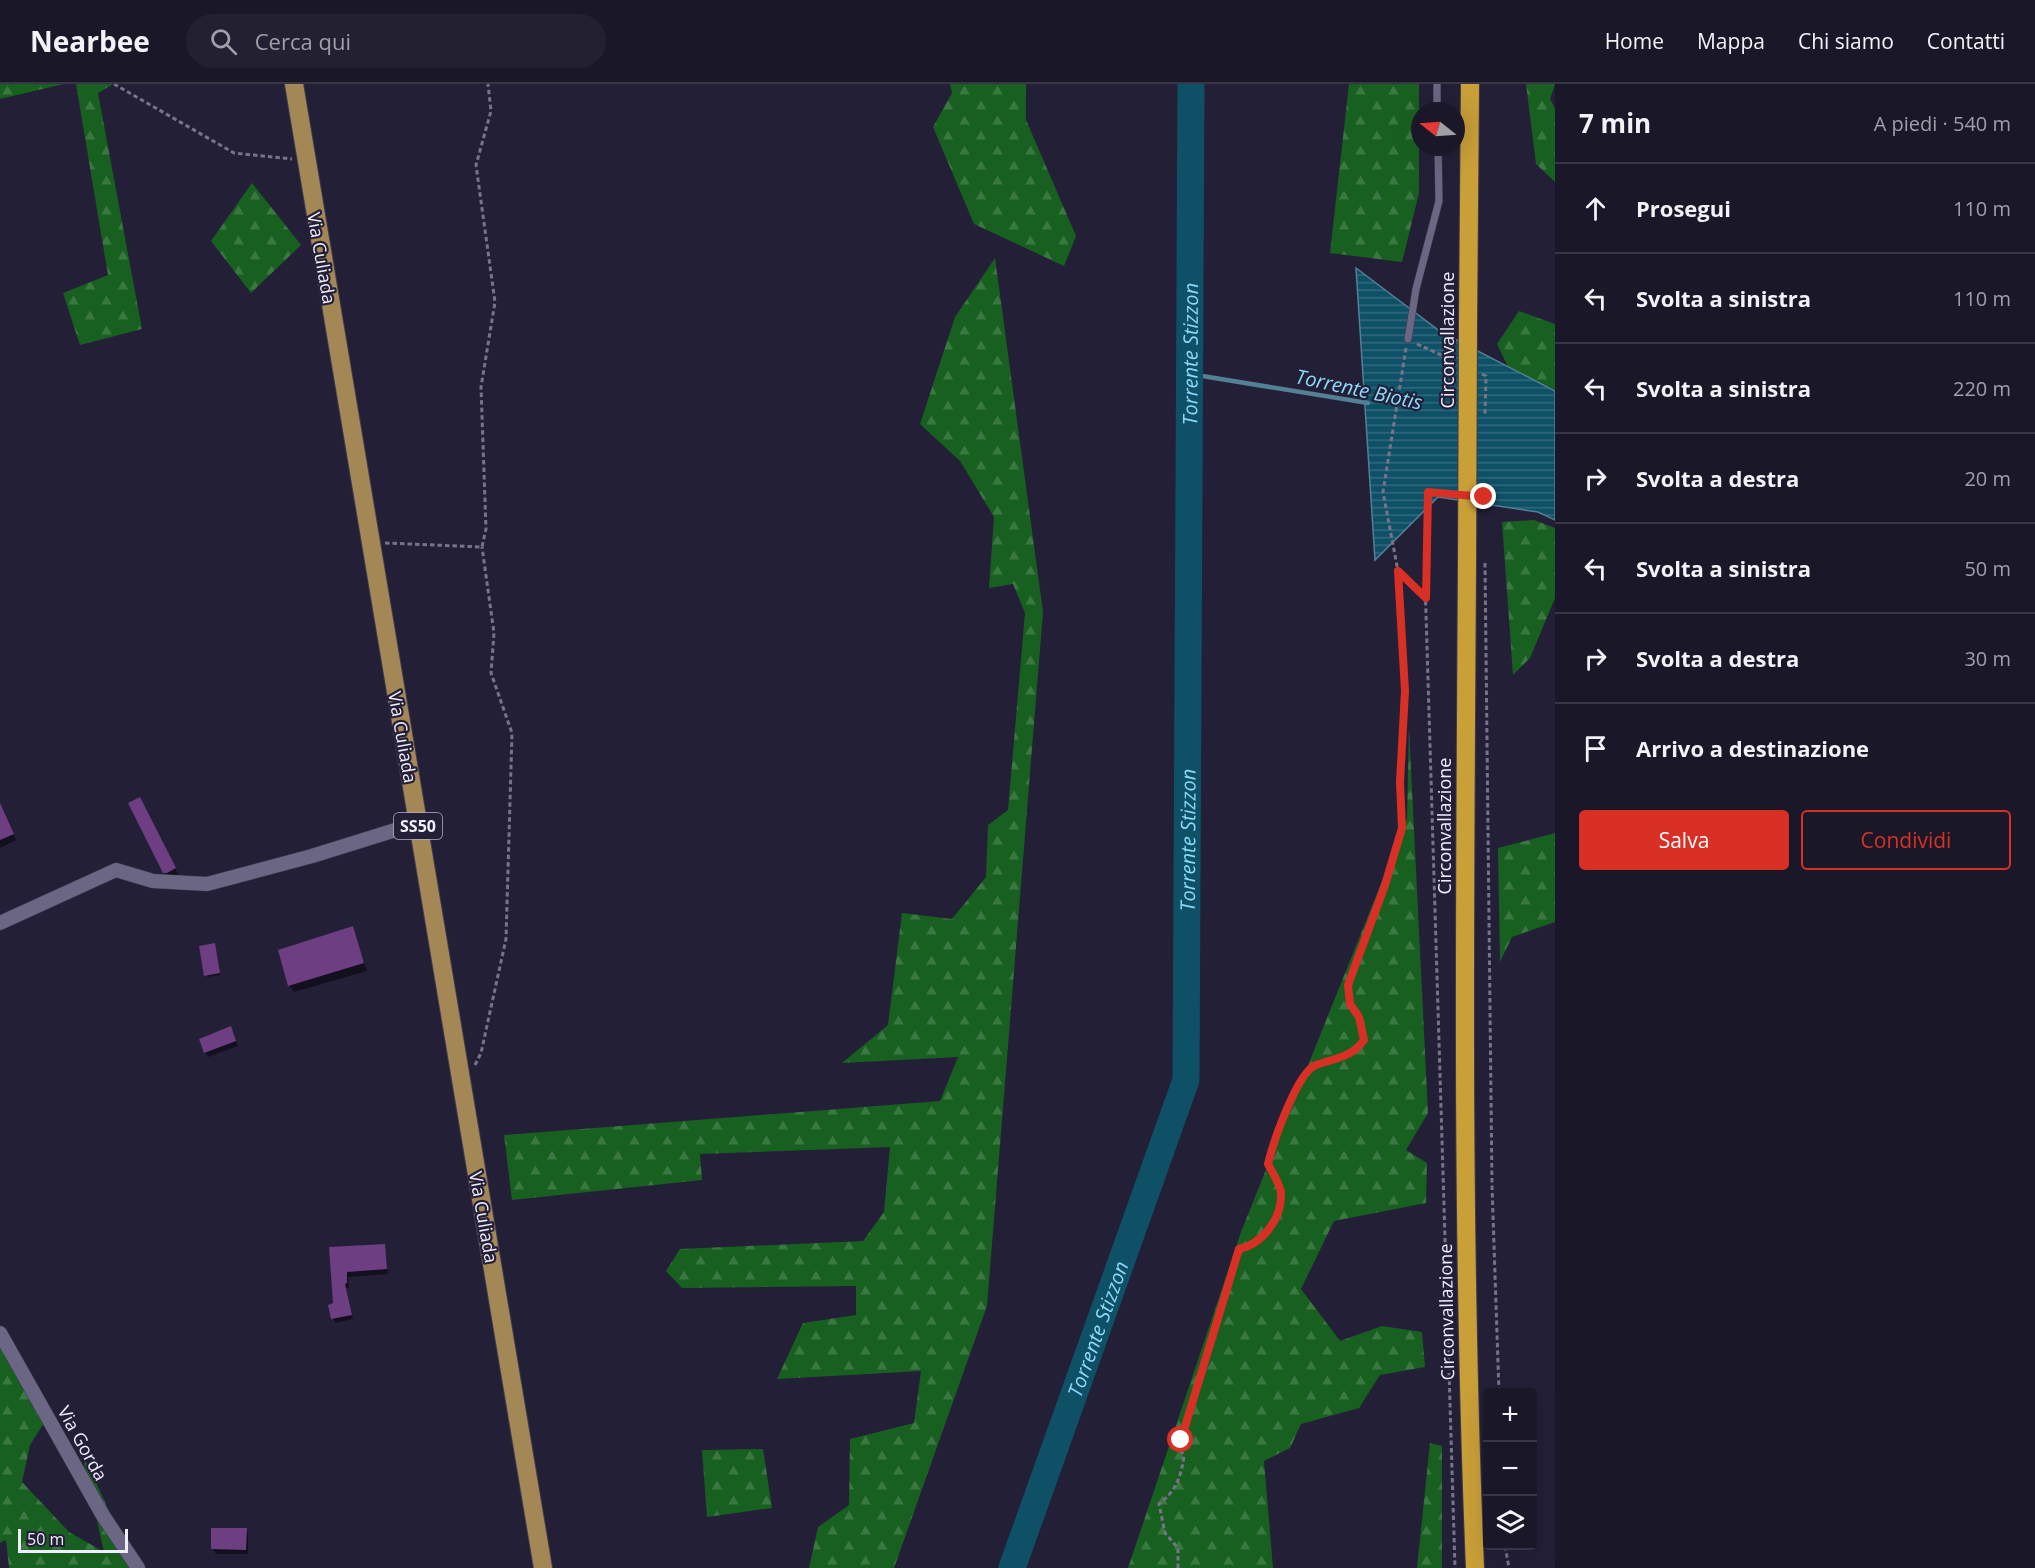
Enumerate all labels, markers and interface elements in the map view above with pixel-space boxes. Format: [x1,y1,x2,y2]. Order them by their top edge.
search box [186,14,606,68]
text: Nearbee [30,22,150,60]
icon: search [207,25,240,58]
text: Cerca qui [255,26,351,56]
text: Home [1605,27,1664,55]
text: Mappa [1697,27,1765,55]
text: Chi siamo [1798,27,1894,55]
text: Contatti [1927,27,2005,55]
north arrow [1411,102,1465,156]
text: 7 min [1579,105,1651,141]
text: A piedi · 540 m [1874,110,2011,137]
icon: ahead [1579,192,1612,225]
text: Prosegui [1636,193,1731,223]
text: 110 m [1953,195,2011,222]
street label: Via Culiada [302,210,342,306]
street label: Circonvallazione [1435,272,1459,408]
icon: left [1579,282,1612,315]
water label: Torrente Stizzon [1176,283,1204,425]
text: Svolta a sinistra [1636,283,1811,313]
text: 110 m [1953,285,2011,312]
water label: Torrente Biotis [1293,362,1425,416]
icon: left [1579,372,1612,405]
text: Svolta a sinistra [1636,373,1811,403]
text: 220 m [1953,375,2011,402]
icon: right [1579,462,1612,495]
text: Svolta a destra [1636,463,1799,493]
text: 20 m [1964,465,2011,492]
route end [1470,483,1496,509]
icon: left [1579,552,1612,585]
text: Svolta a sinistra [1636,553,1811,583]
text: 50 m [1964,555,2011,582]
icon: right [1579,642,1612,675]
text: Svolta a destra [1636,643,1799,673]
text: 30 m [1964,645,2011,672]
street label: Via Culiada [383,689,423,785]
icon: arrive [1579,732,1612,765]
text: Arrivo a destinazione [1636,733,1869,763]
street label: Circonvallazione [1432,758,1456,894]
water label: Torrente Stizzon [1173,769,1201,911]
button: Salva [1579,810,1789,870]
button: Condividi [1801,810,2011,870]
road number: SS50 [394,813,442,839]
street label: Via Culiada [464,1169,504,1265]
street label: Circonvallazione [1433,1243,1459,1381]
water label: Torrente Stizzon [1061,1257,1134,1400]
map controls [1483,1388,1537,1550]
button: + [1483,1388,1537,1442]
street label: Via Gorda [53,1401,113,1485]
route start [1167,1426,1193,1452]
button: − [1483,1442,1537,1496]
button: layers [1483,1496,1537,1550]
scale bar [18,1526,128,1554]
text: 50 m [27,1528,64,1550]

